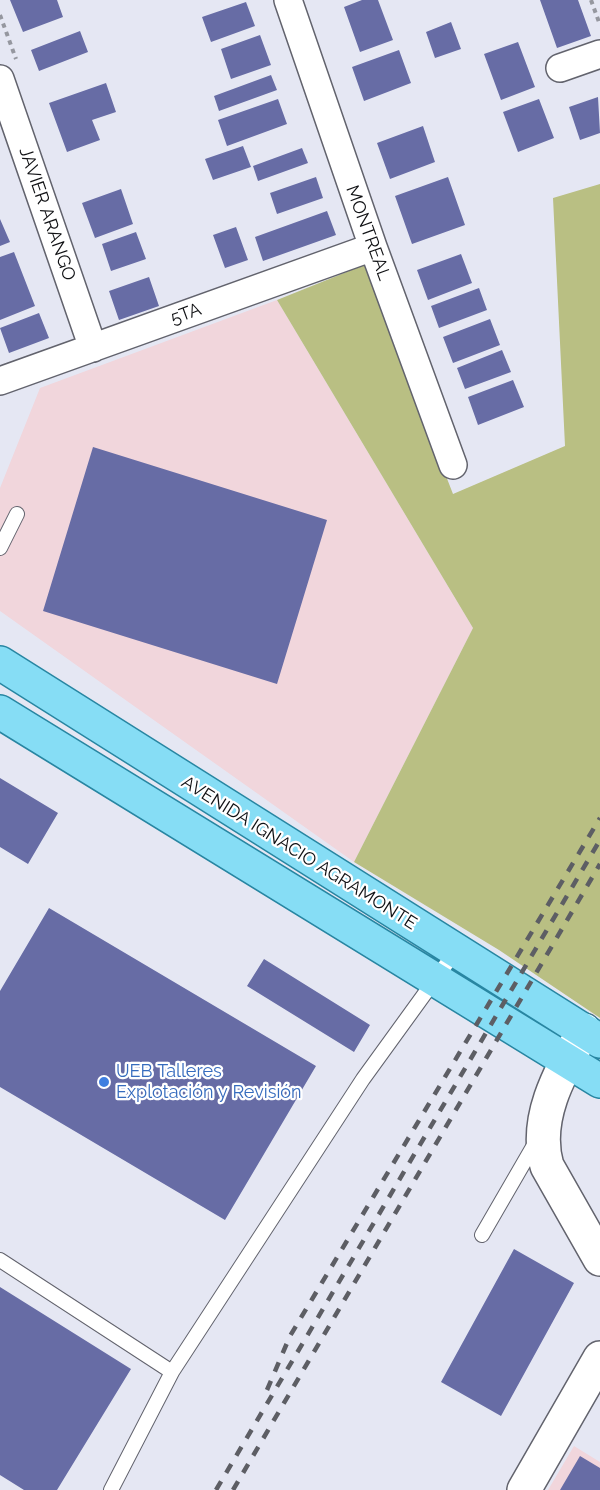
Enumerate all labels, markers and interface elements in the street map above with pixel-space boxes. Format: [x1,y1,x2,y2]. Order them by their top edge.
street label: JAVIER ARANGO [14,144,80,284]
street label: MONTREAL [341,183,395,283]
street label: 5TA [168,299,204,329]
street label: AVENIDA IGNACIO AGRAMONTE [177,771,421,935]
place label: UEB Talleres Explotación y Revisión [116,1061,302,1104]
marker: UEB Talleres Explotación y Revisión [97,1075,111,1089]

